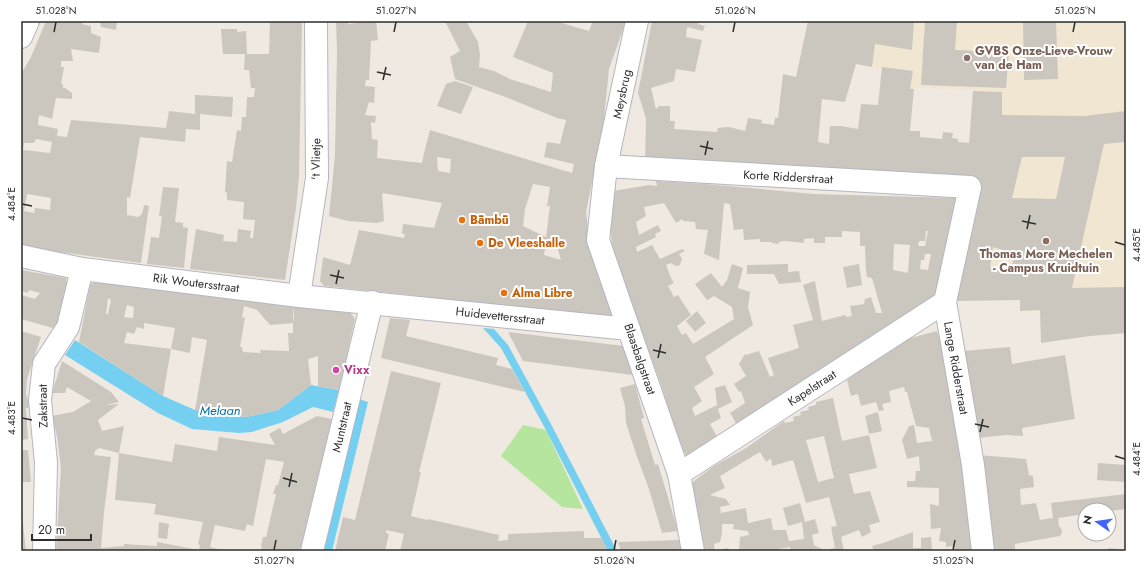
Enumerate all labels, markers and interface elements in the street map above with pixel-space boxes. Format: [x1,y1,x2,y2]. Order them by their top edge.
text: 51.028°N [36,3,76,18]
text: 51.027°N [376,3,416,18]
text: 51.026°N [714,3,756,18]
text: 51.025°N [1055,3,1096,18]
place label: GVBS Onze-Lieve-Vrouw van de Ham [974,42,1113,74]
marker: GVBS Onze-Lieve-Vrouw van de Ham [962,53,972,63]
street label: Meysbrug [608,68,636,120]
street label: 't Vlietje [307,138,325,180]
street label: Korte Ridderstraat [743,166,833,188]
text: 4.484°E [4,187,19,221]
place label: Bāmbū [470,211,509,229]
marker: Bāmbū [457,215,467,225]
text: 4.485°E [1129,228,1144,262]
place label: De Vleeshalle [488,234,565,252]
marker: Thomas More Mechelen - Campus Kruidtuin [1041,236,1051,246]
marker: De Vleeshalle [475,238,485,248]
place label: Thomas More Mechelen - Campus Kruidtuin [979,245,1113,277]
street label: Rik Woutersstraat [152,269,240,297]
place label: Alma Libre [511,284,573,302]
marker: Alma Libre [499,288,509,298]
street label: Huidevettersstraat [455,302,545,330]
street label: Lange Ridderstraat [939,320,973,416]
street label: Blaasbalgstraat [619,321,661,397]
place label: Vixx [343,361,370,379]
marker: Vixx [331,365,341,375]
street label: Kapelstraat [784,366,840,410]
street label: Zakstraat [34,384,52,428]
street label: Muntstraat [327,400,357,454]
text: 4.483°E [4,401,19,435]
water label: Melaan [200,401,241,420]
text: 4.484°E [1129,442,1144,476]
north arrow [1077,502,1117,542]
text: N [1078,514,1096,526]
scale bar [32,516,91,542]
text: 20 m [38,521,65,539]
text: 51.027°N [254,553,294,568]
text: 51.026°N [593,553,635,568]
text: 51.025°N [933,553,974,568]

